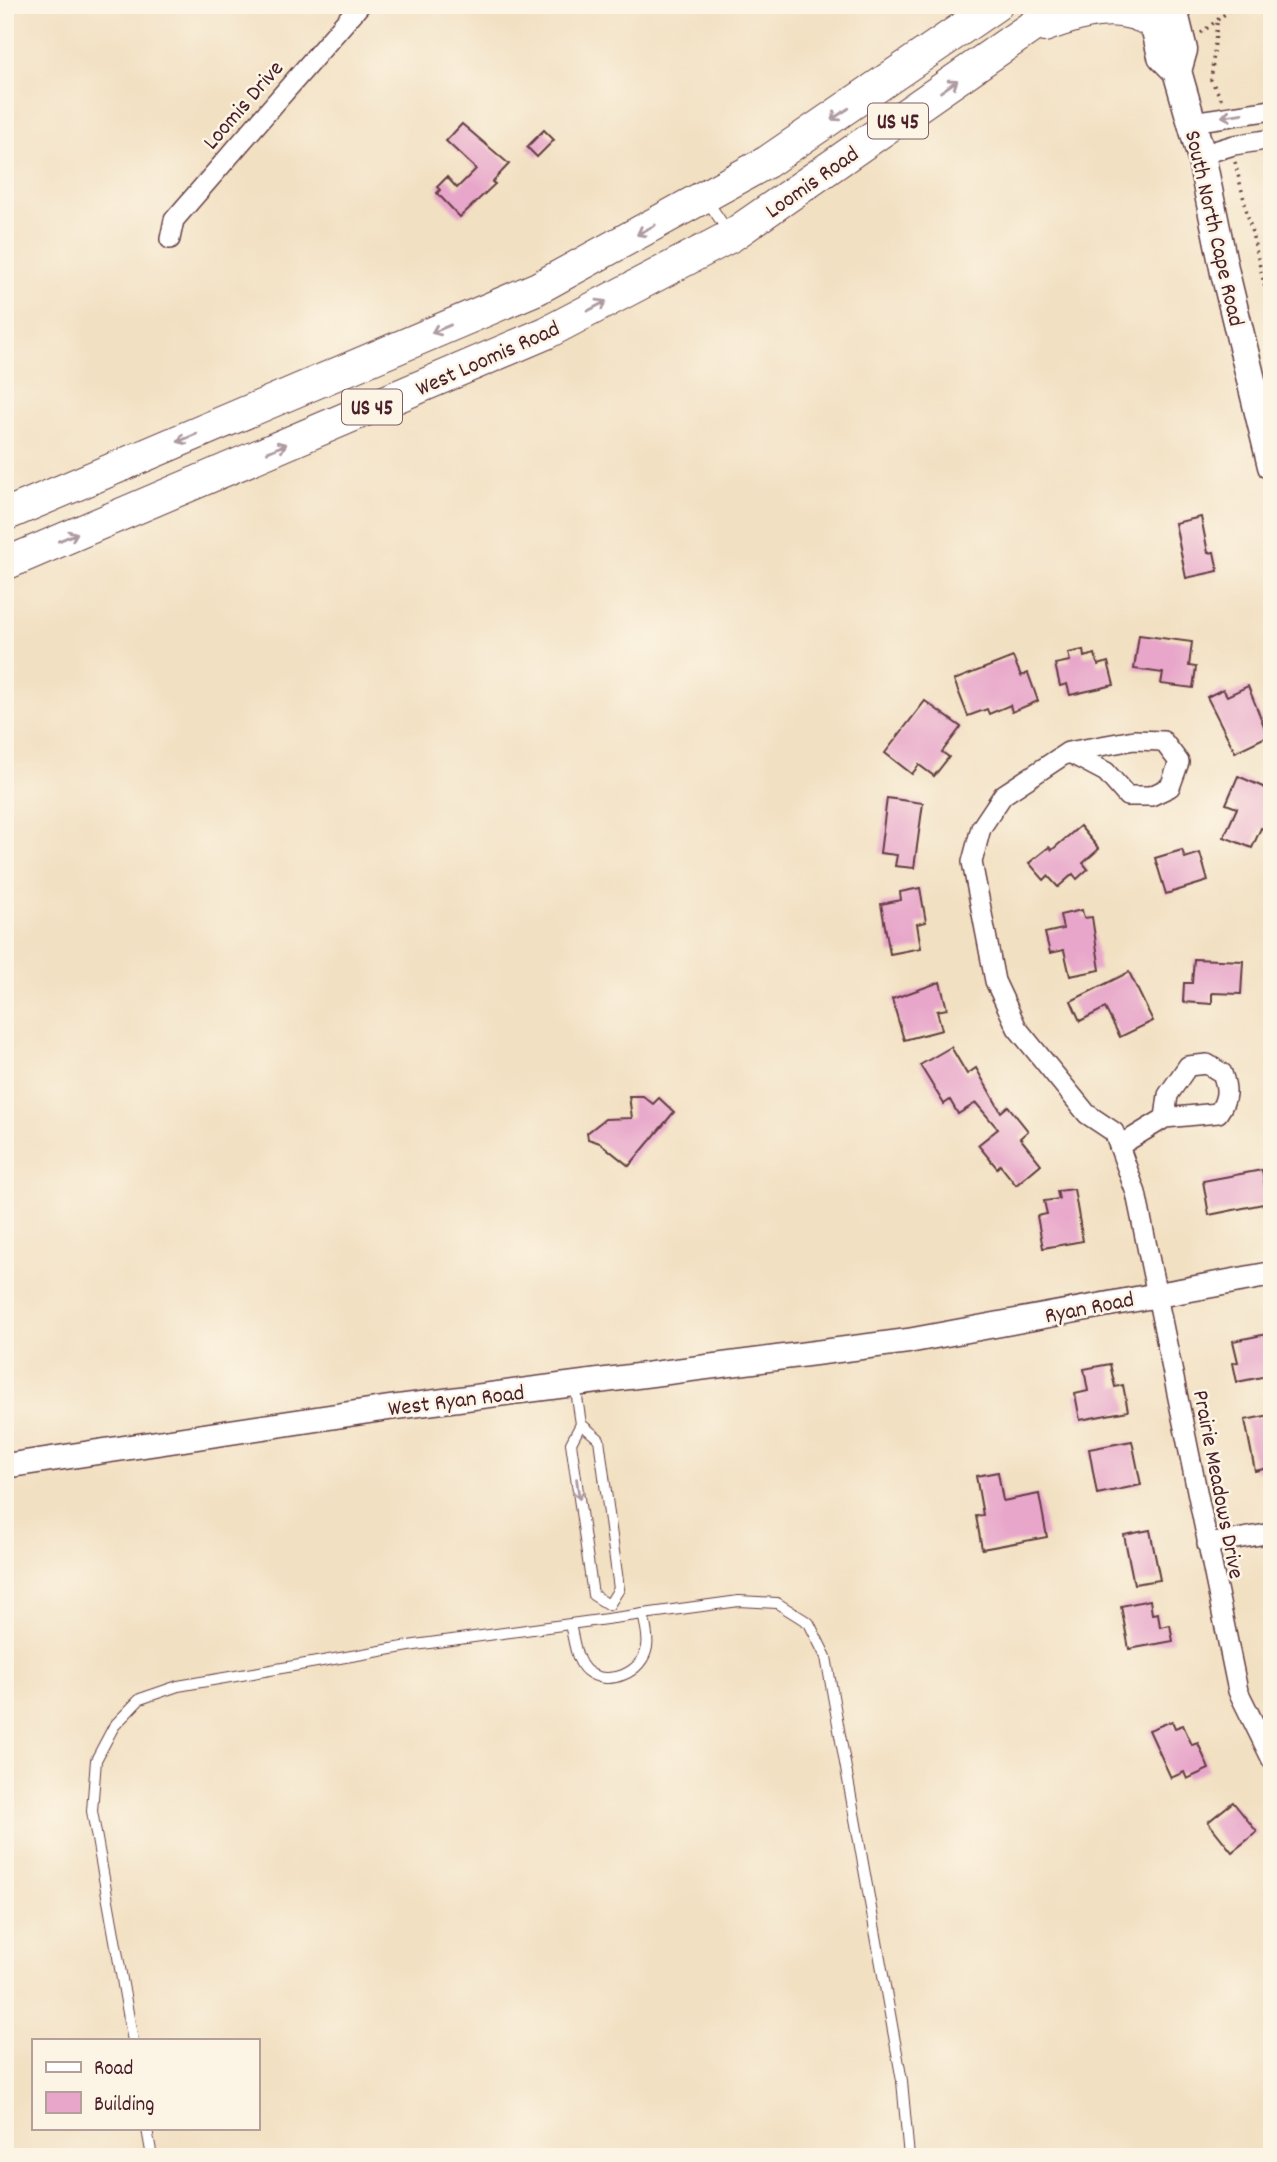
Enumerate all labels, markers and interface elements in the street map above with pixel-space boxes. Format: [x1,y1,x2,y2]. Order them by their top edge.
street label: Loomis Drive [196,54,293,158]
one-way arrow [939,79,958,93]
road number: US 45 [868,104,928,138]
one-way arrow [831,107,850,122]
one-way arrow [1221,109,1244,122]
street label: South North Cape Road [1174,128,1251,330]
street label: Loomis Road [759,139,867,228]
one-way arrow [636,224,657,237]
one-way arrow [586,299,607,313]
street label: West Loomis Road [411,314,566,407]
one-way arrow [431,323,453,336]
road number: US 45 [342,390,402,424]
one-way arrow [177,432,198,445]
one-way arrow [266,441,287,454]
one-way arrow [57,530,78,543]
street label: Ryan Road [1042,1285,1137,1334]
street label: West Ryan Road [386,1378,526,1427]
street label: Prairie Meadows Drive [1182,1387,1251,1582]
one-way arrow [571,1477,584,1500]
legend [32,2039,259,2130]
text: Road [94,2055,133,2085]
text: Building [94,2091,154,2121]

